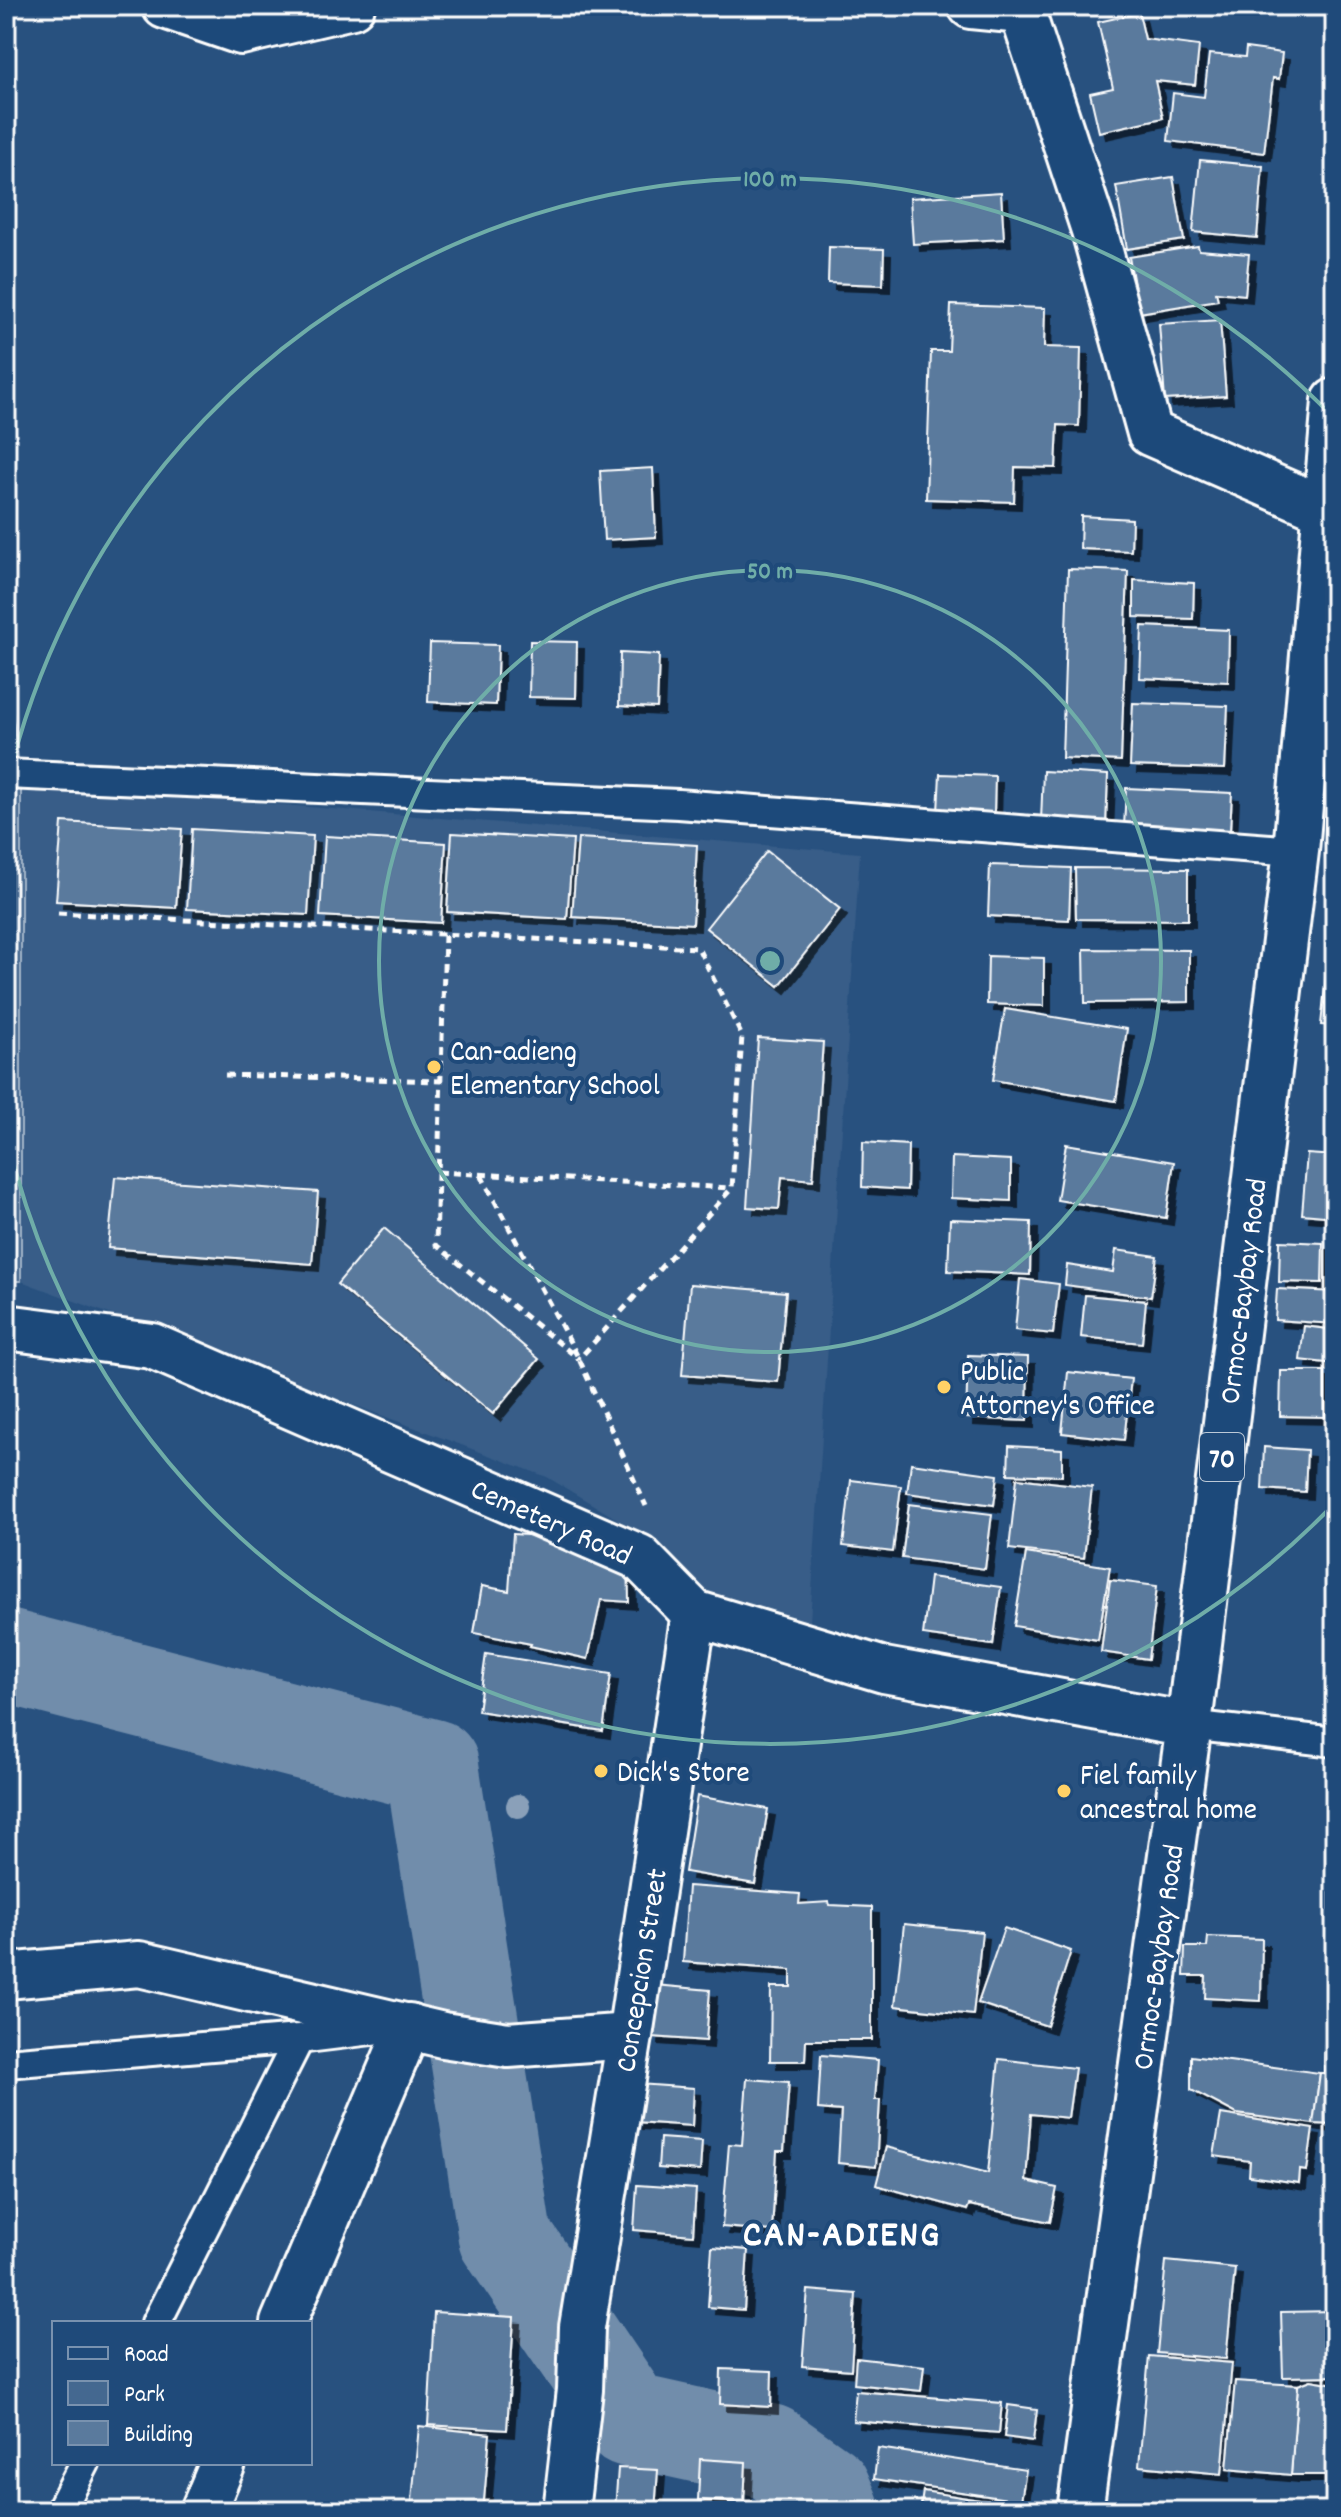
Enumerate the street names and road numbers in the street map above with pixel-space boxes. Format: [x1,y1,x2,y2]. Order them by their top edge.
street label: Ormoc-Baybay Road [1211,1176,1282,1407]
road number: 70 [1200,1433,1244,1481]
street label: Cemetery Road [463,1470,638,1580]
street label: Ormoc-Baybay Road [1124,1842,1199,2073]
street label: Concepcion Street [607,1866,682,2076]

